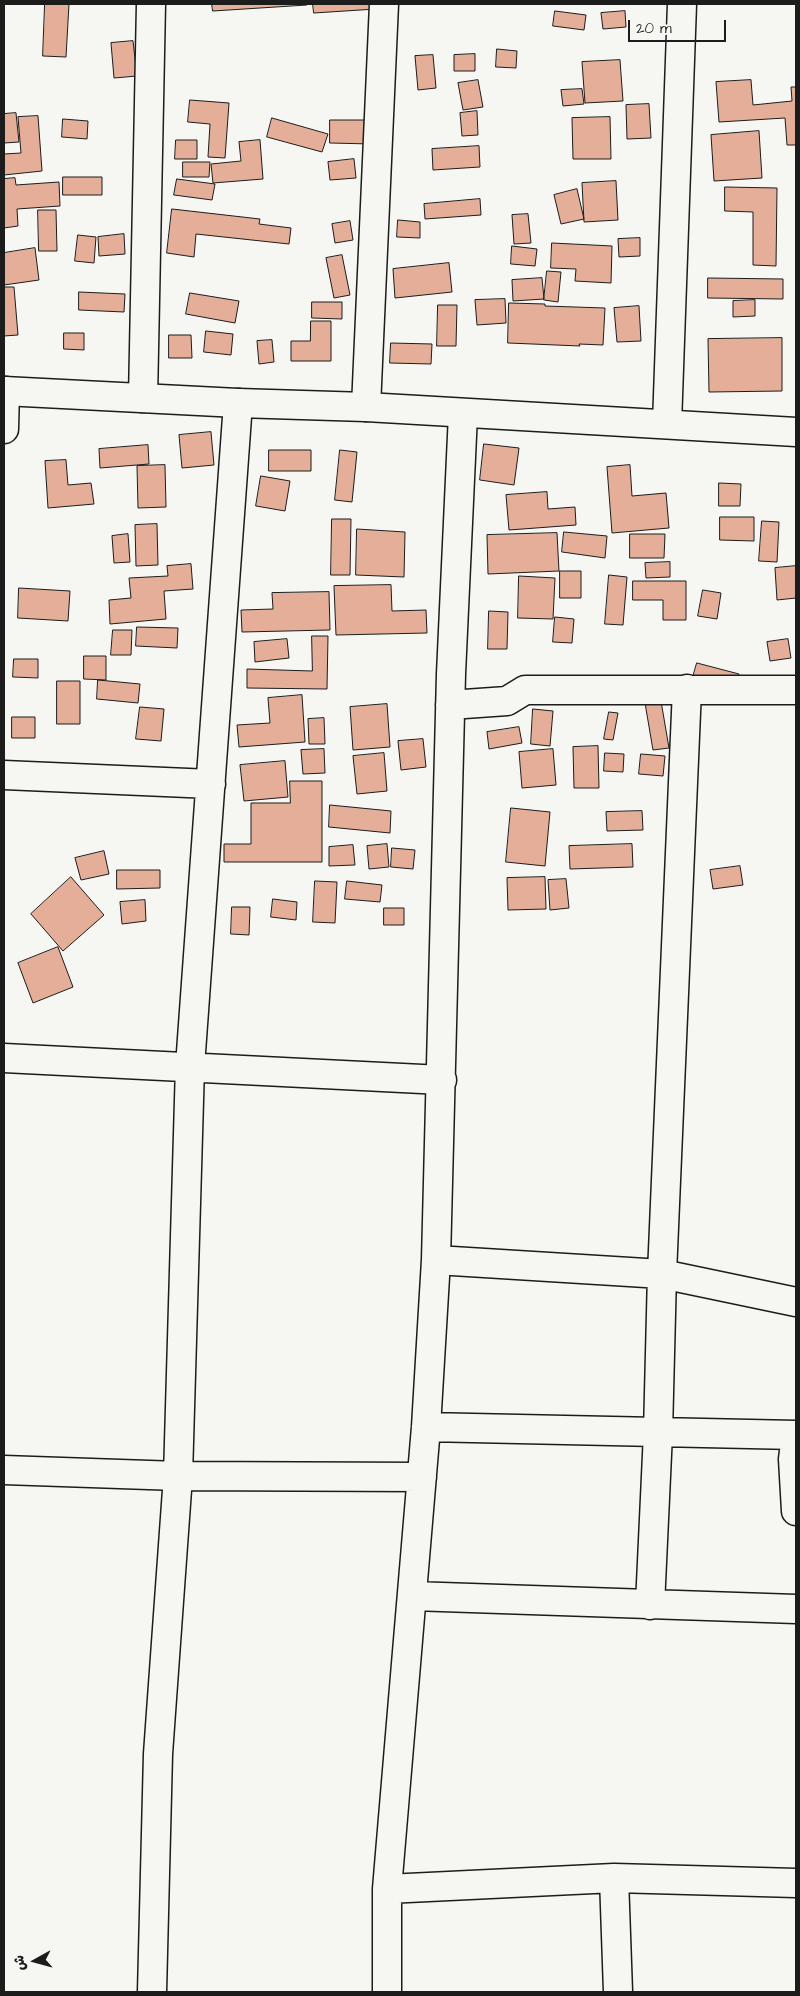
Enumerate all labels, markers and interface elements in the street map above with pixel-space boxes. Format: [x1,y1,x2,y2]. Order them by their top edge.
scale bar [630,10,728,42]
text: 20 m [636,18,672,39]
north arrow [10,1936,60,1986]
text: ش [9,1954,31,1972]

